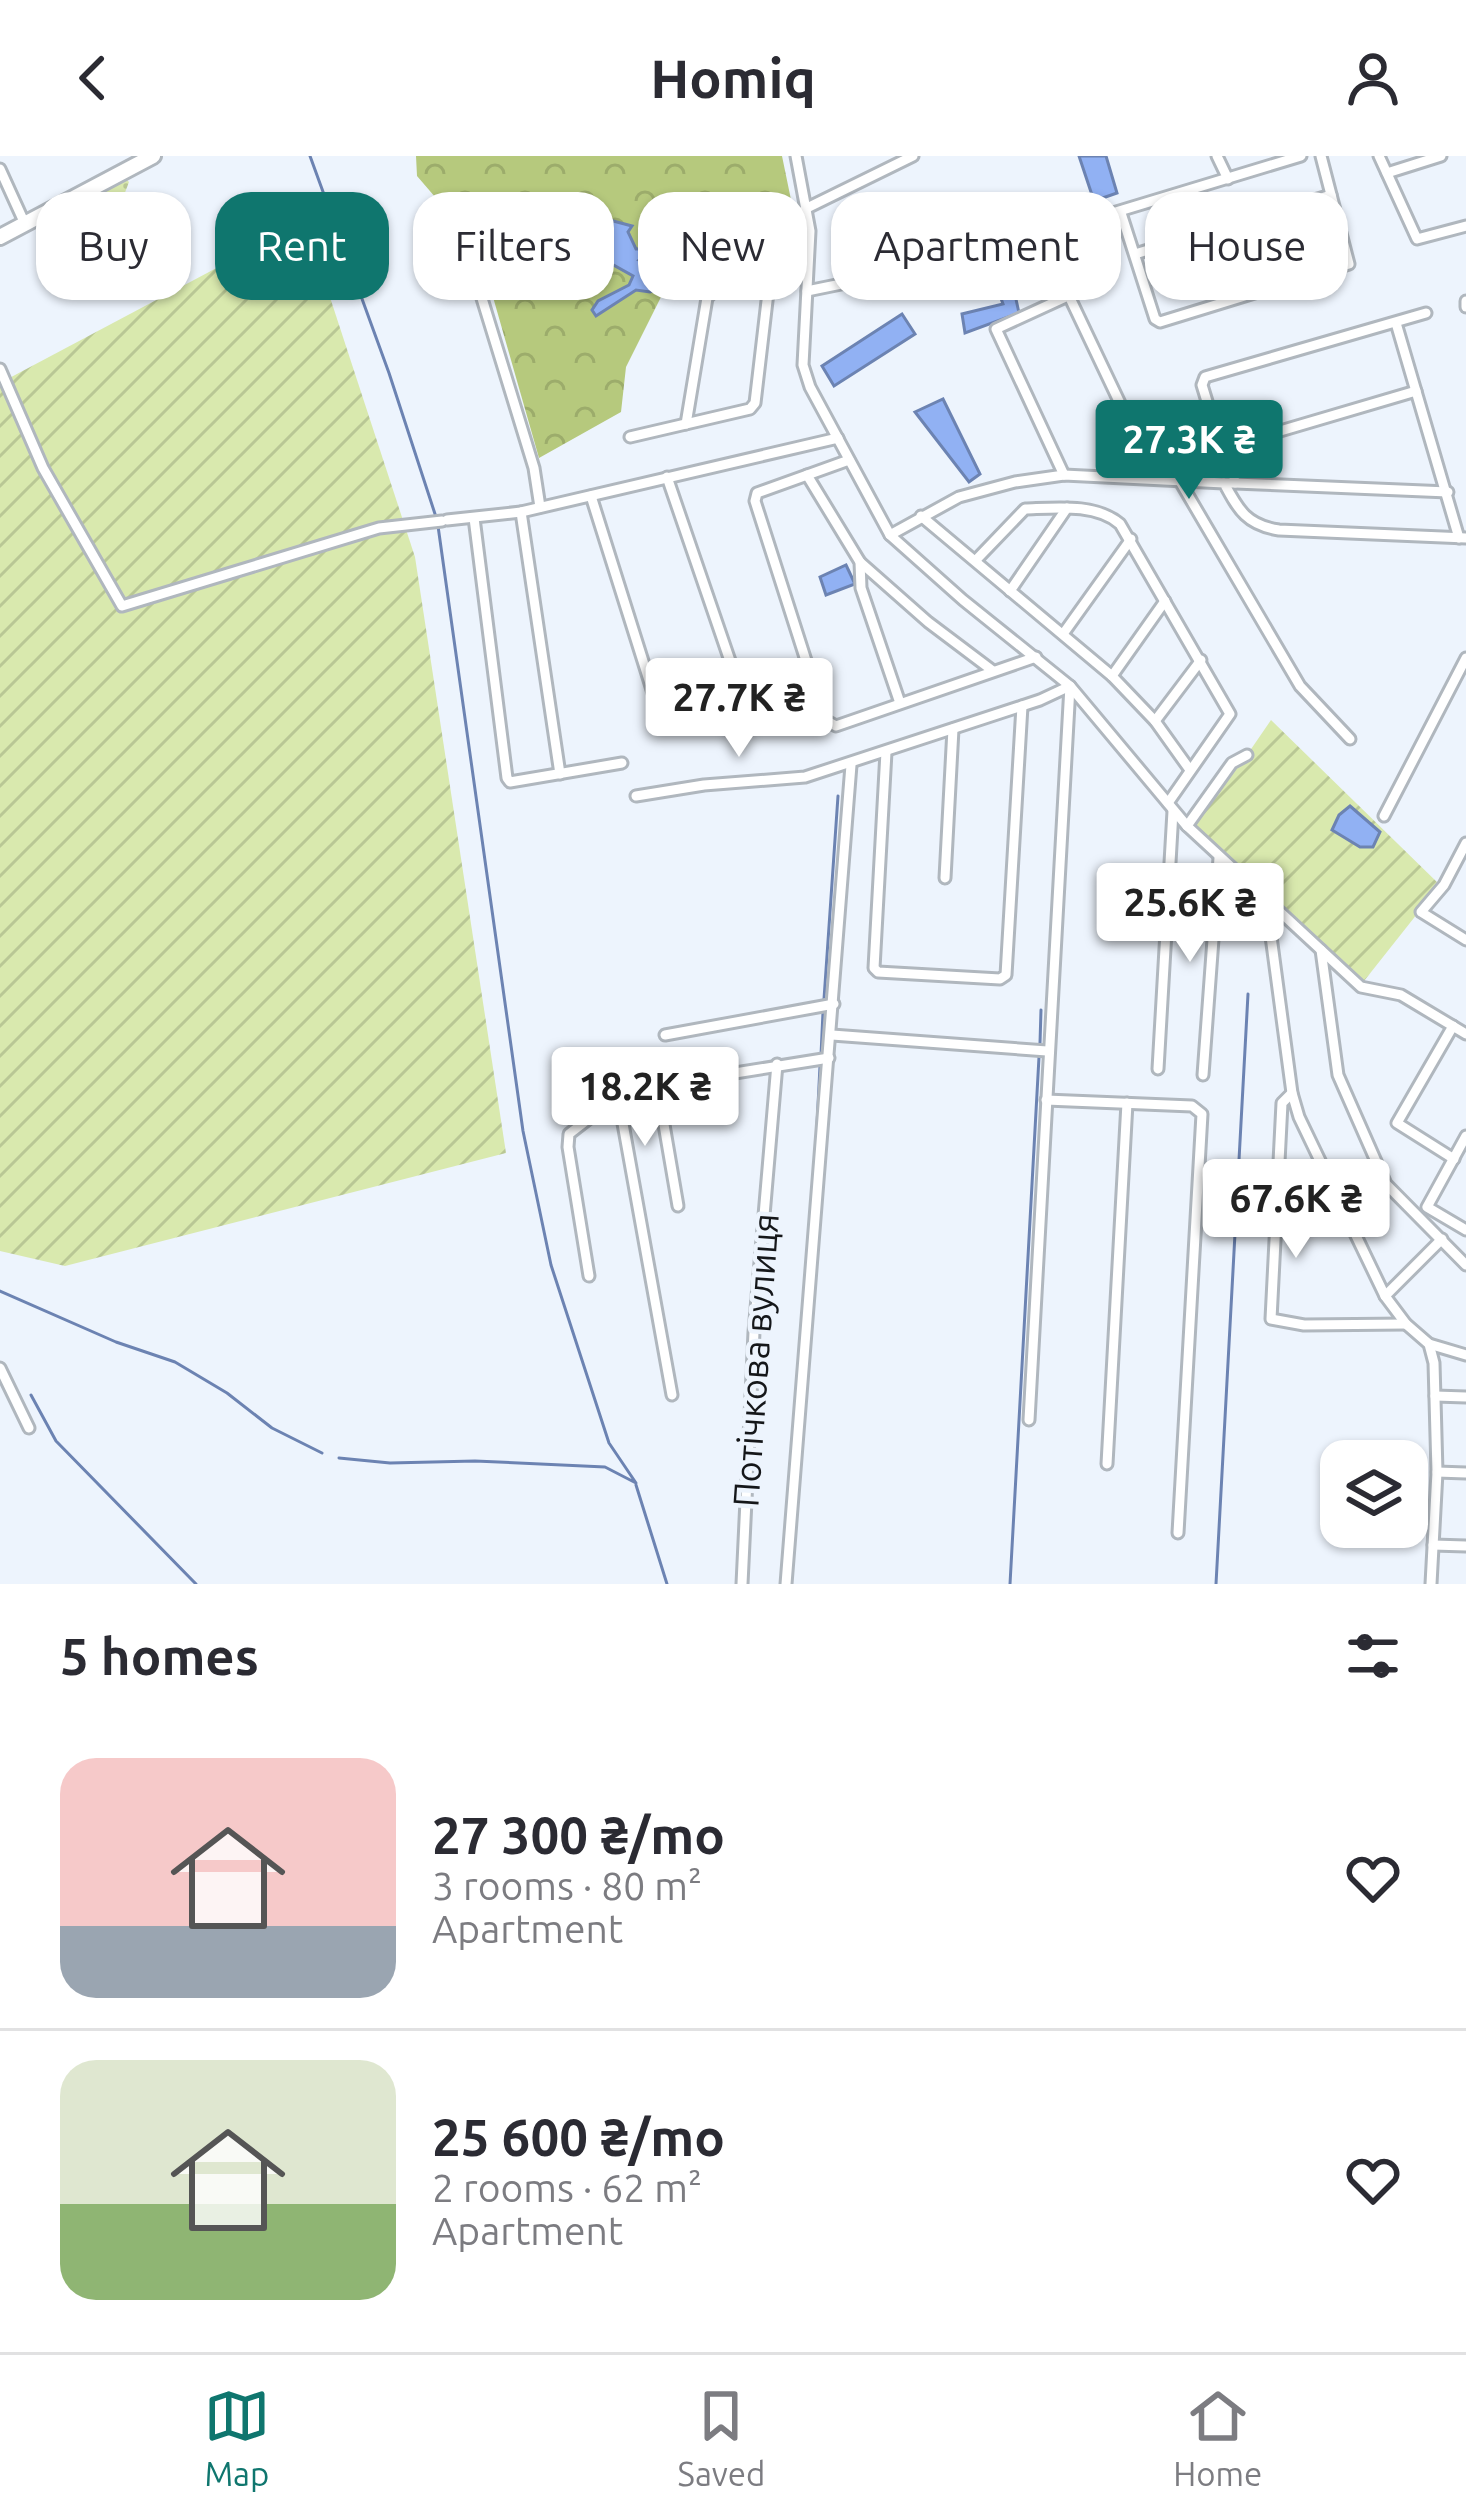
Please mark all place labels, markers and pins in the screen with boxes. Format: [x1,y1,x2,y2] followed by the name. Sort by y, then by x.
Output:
[1078,400,1300,502] pin: 27.3K ₴
[628,658,850,760] pin: 27.7K ₴
[1079,863,1301,965] pin: 25.6K ₴
[534,1047,756,1149] pin: 18.2K ₴
[1185,1159,1407,1261] pin: 67.6K ₴

